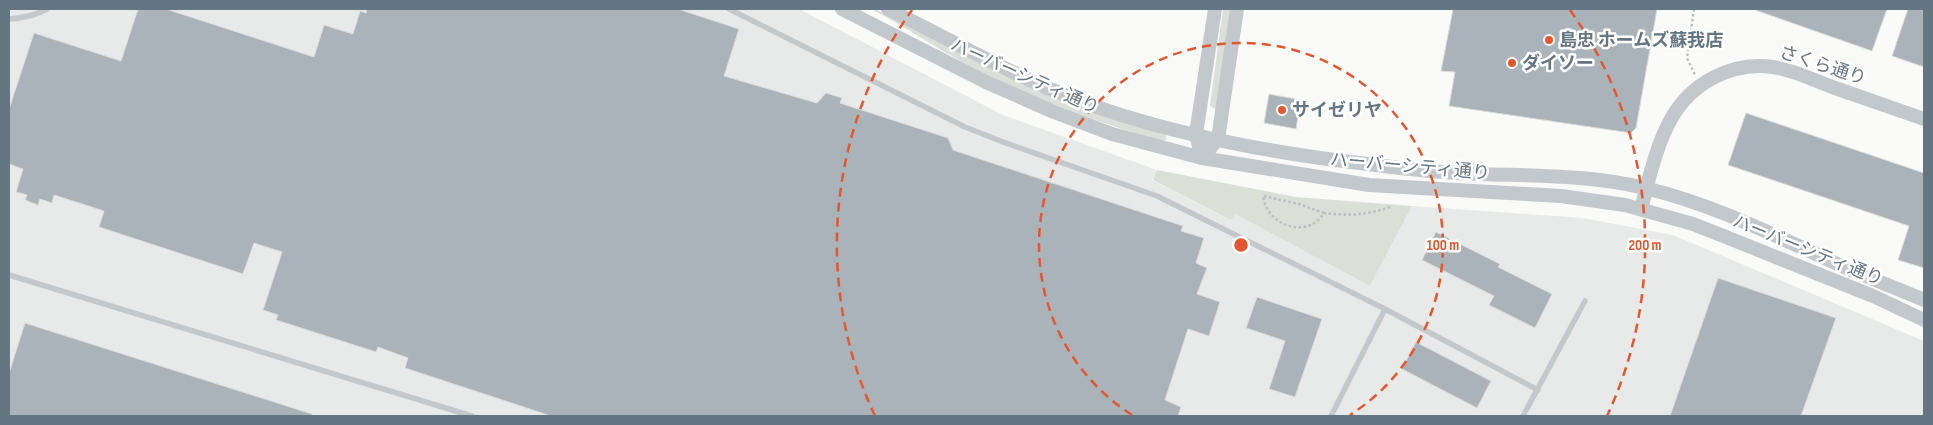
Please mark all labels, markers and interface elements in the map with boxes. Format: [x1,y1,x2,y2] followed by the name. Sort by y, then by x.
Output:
[1559,30,1723,51] place label: 島忠 ホームズ蘇我店
[947,34,1102,119] street label: ハーバーシティ通り
[1543,34,1555,46] marker: 島忠 ホームズ蘇我店
[1777,42,1869,89] street label: さくら通り
[1522,53,1594,74] place label: ダイソー
[1506,57,1518,69] marker: ダイソー
[1292,100,1382,121] place label: サイゼリヤ
[1276,104,1288,116] marker: サイゼリヤ
[1329,149,1491,184] street label: ハーバーシティ通り
[1730,211,1886,290] street label: ハーバーシティ通り
[1232,236,1250,254] centre of rings
[1427,236,1459,255] text: 100 m
[1628,236,1662,255] text: 200 m

